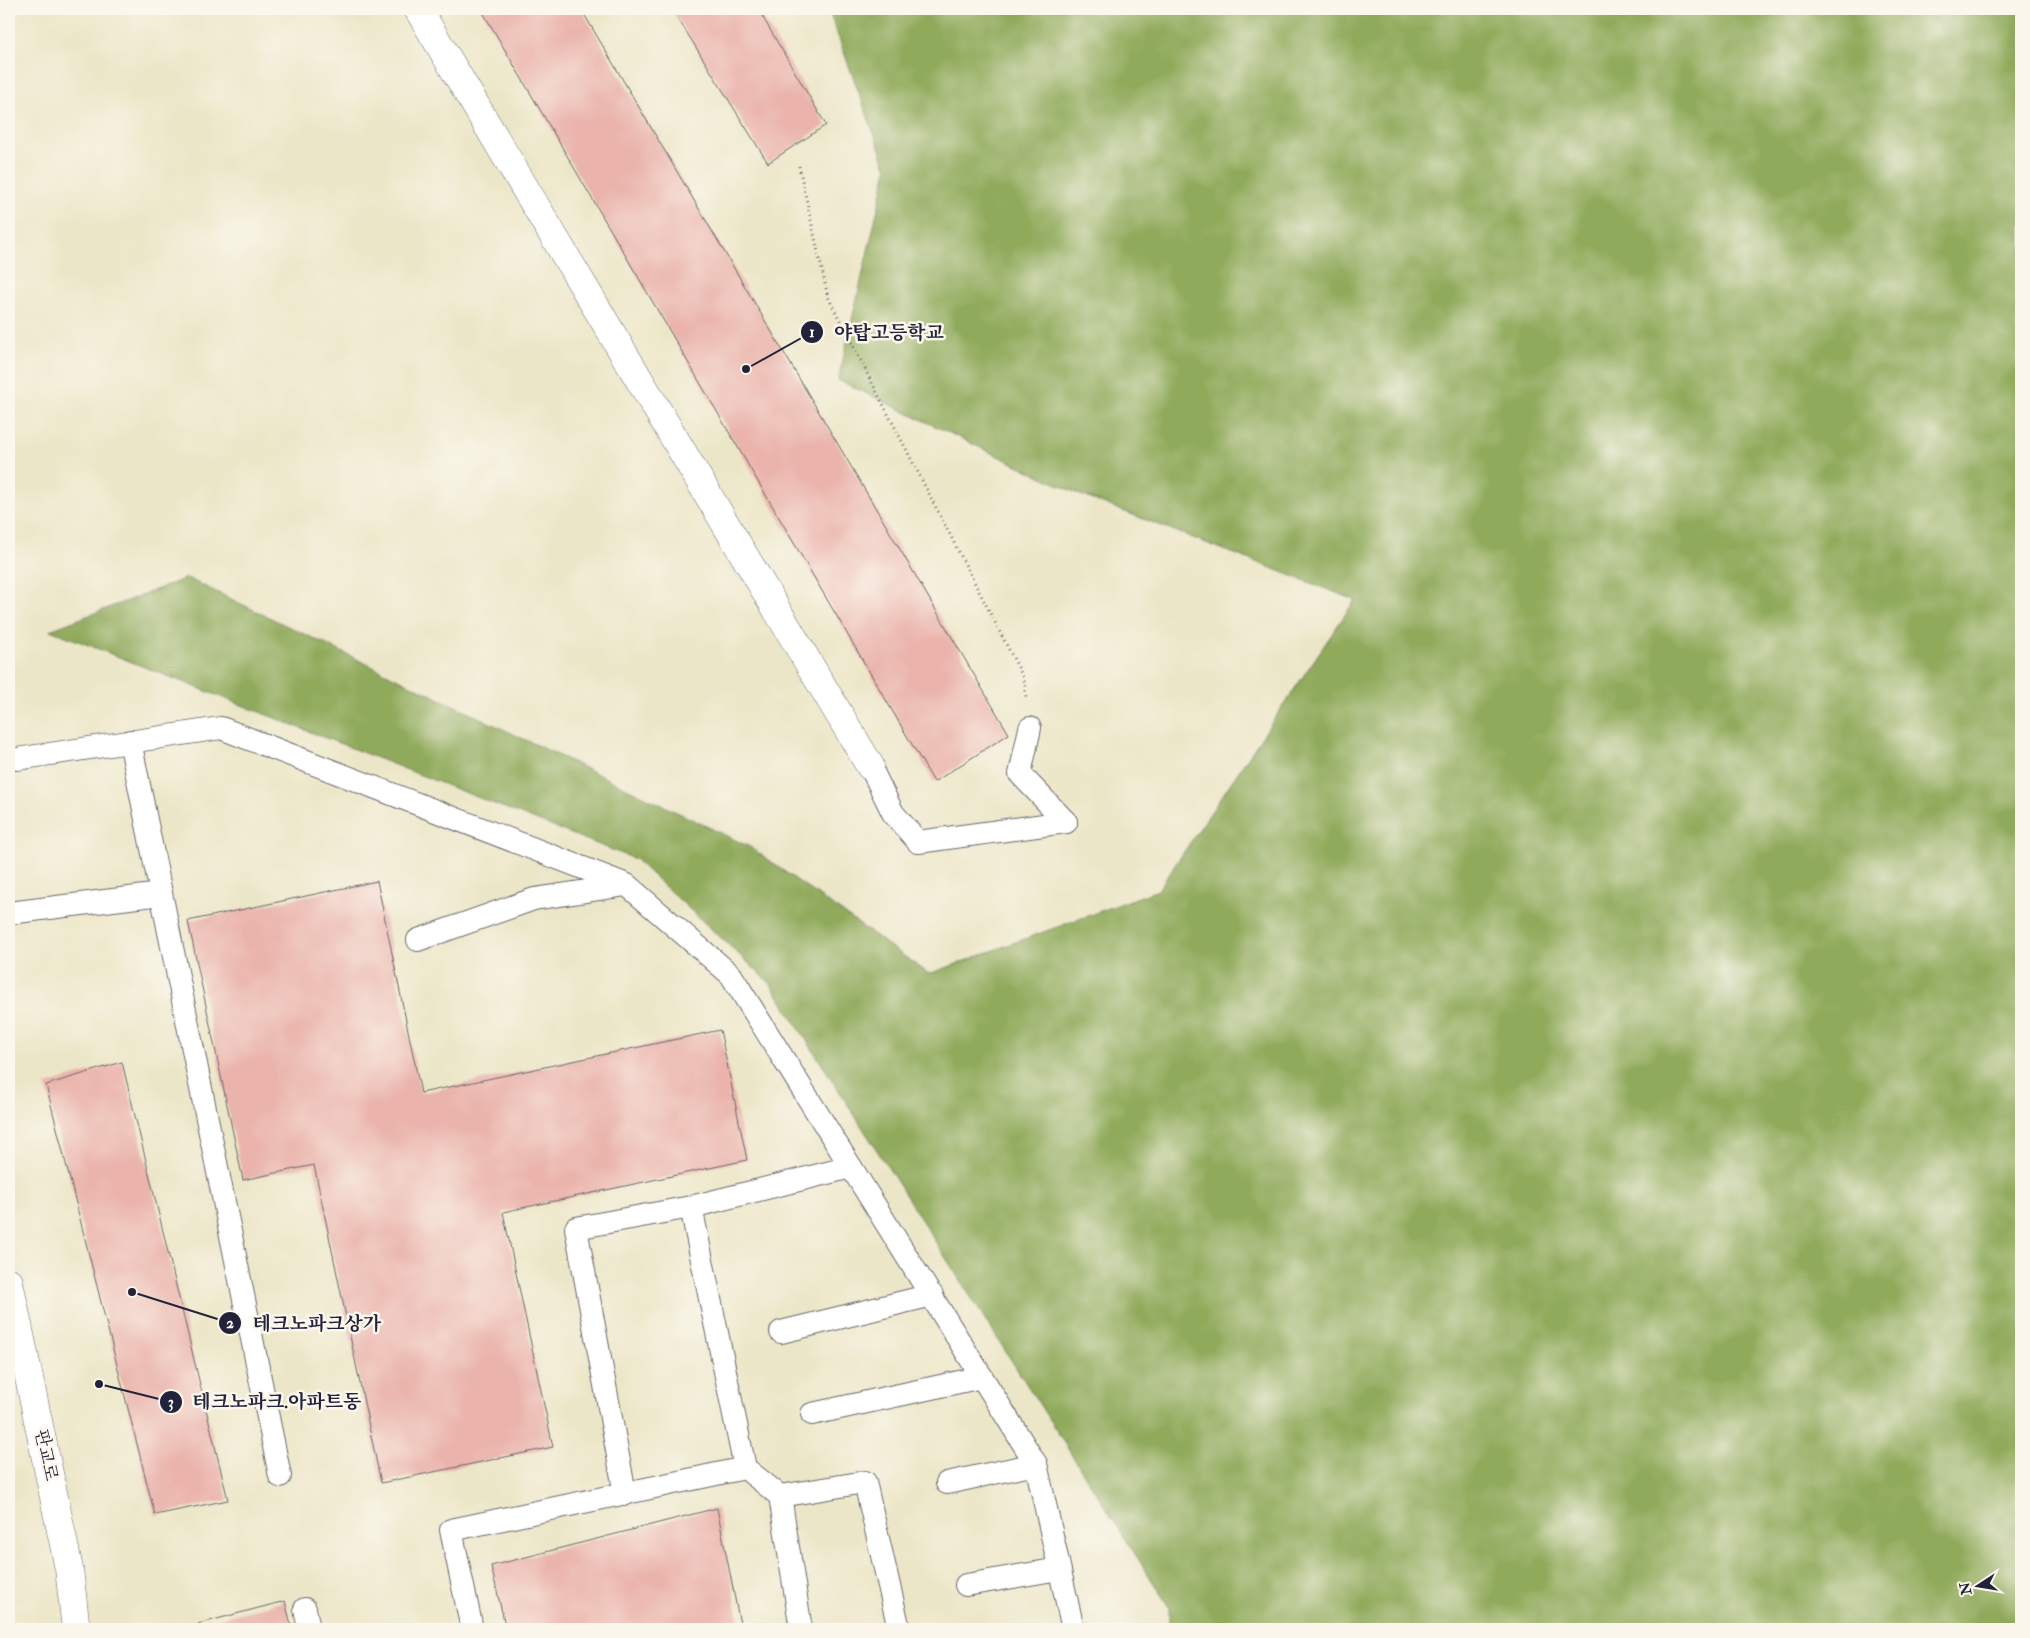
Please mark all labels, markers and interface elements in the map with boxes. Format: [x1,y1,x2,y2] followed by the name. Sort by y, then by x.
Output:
[799,315,954,349] callout: 야탑고등학교
[834,321,944,345] text: 야탑고등학교
[809,323,815,342] text: 1
[218,1306,391,1340] callout: 테크노파크상가
[253,1312,382,1336] text: 테크노파크상가
[226,1314,234,1333] text: 2
[158,1385,372,1419] callout: 테크노파크.아파트동
[193,1390,361,1414] text: 테크노파크.아파트동
[168,1393,174,1412] text: 3
[29,1427,63,1483] street label: 판교로
[1952,1560,2002,1610] north arrow
[1956,1580,1976,1597] text: N

